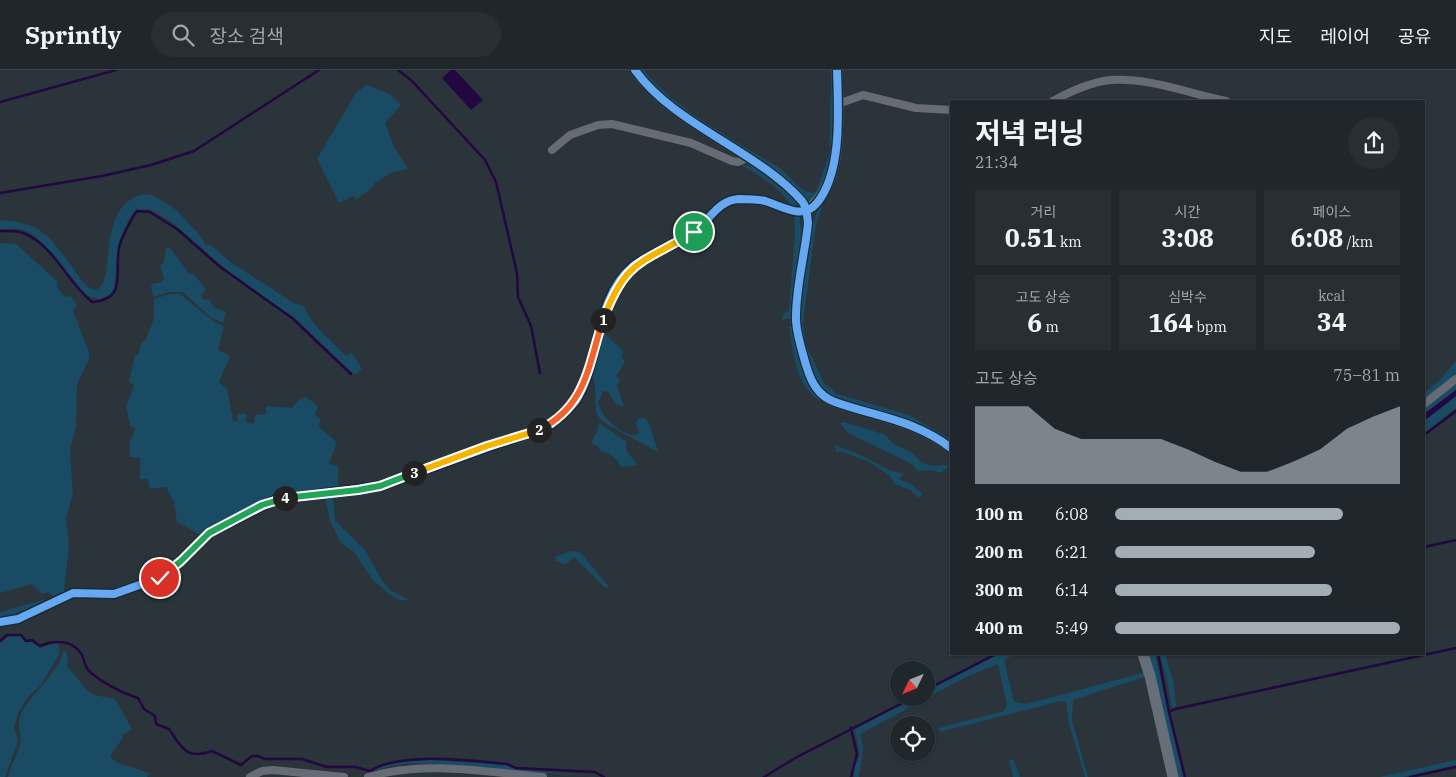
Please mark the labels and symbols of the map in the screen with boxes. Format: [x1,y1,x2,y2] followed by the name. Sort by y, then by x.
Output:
[673,211,715,253] pin
[590,308,616,332] pin: 1
[526,418,552,442] pin: 2
[402,460,426,486] pin: 3
[272,486,298,510] pin: 4
[139,557,181,599] pin
[890,661,935,706] north arrow

